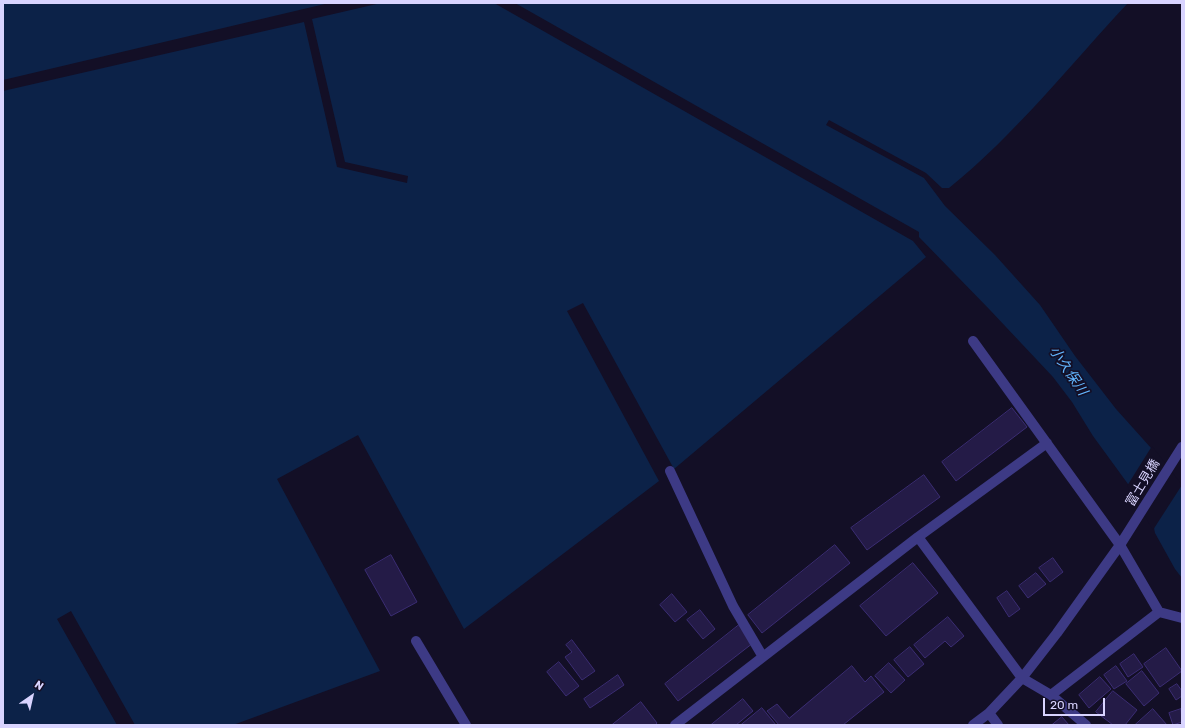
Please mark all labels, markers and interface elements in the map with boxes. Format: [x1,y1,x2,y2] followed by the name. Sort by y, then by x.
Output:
[1045,343,1091,399] water label: 小久保川
[1123,457,1163,509] street label: 富士見橋
[12,676,52,716] north arrow
[32,678,46,693] text: N
[1045,690,1107,716] scale bar
[1050,698,1078,712] text: 20 m

